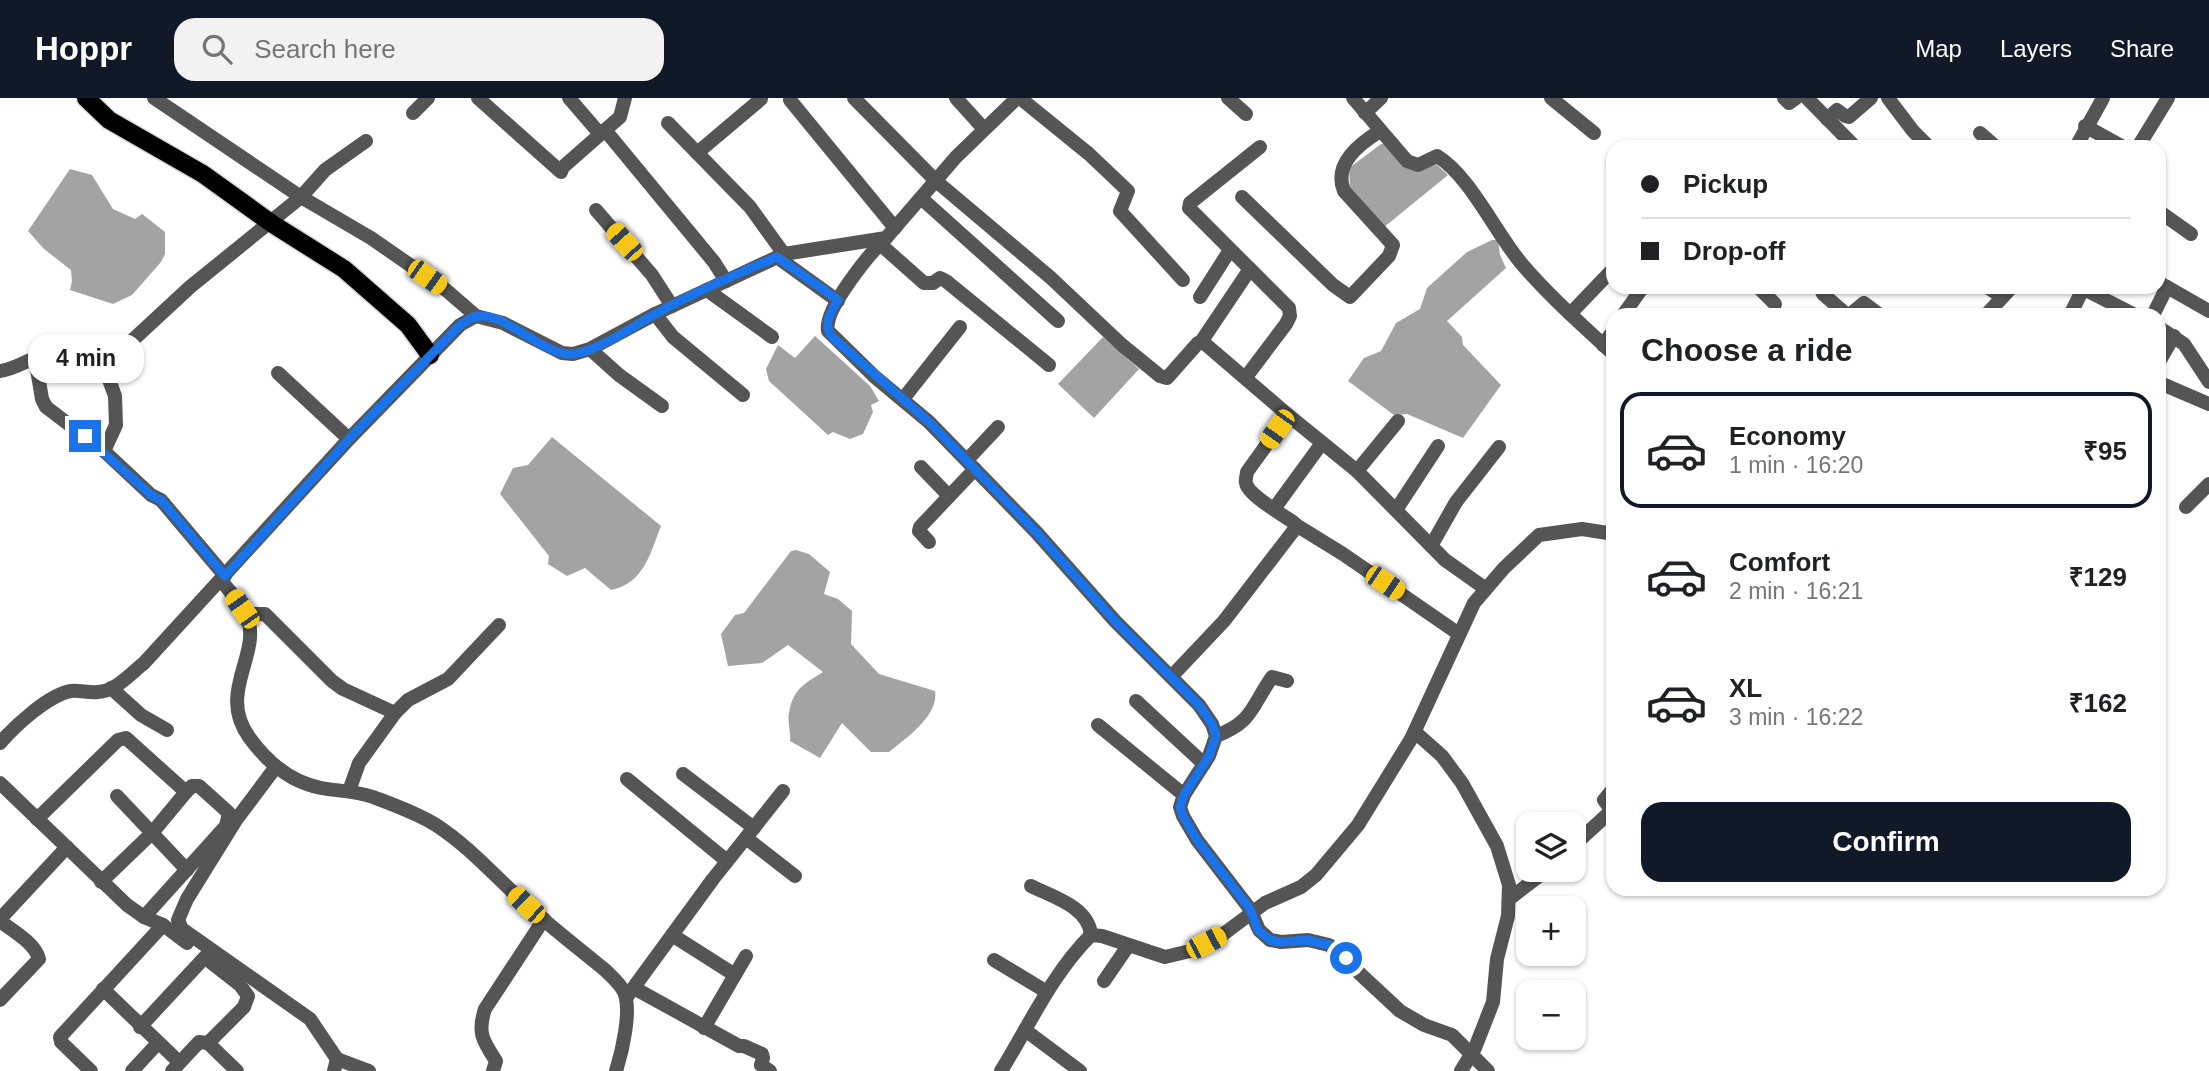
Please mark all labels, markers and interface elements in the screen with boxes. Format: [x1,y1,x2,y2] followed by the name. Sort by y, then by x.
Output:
[174,18,664,81] search box
[35,30,132,67] text: Hoppr
[198,30,236,68] icon: search
[254,34,396,64] text: Search here
[1915,35,1962,62] text: Map
[2000,35,2072,62] text: Layers
[2110,35,2174,62] text: Share
[1683,169,1768,199] text: Pickup
[603,219,646,265] car
[1683,236,1786,266] text: Drop-off
[404,256,451,298] car
[1641,332,1853,368] text: Choose a ride
[27,334,143,384] callout: 4 min
[56,345,116,371] text: 4 min
[1257,406,1298,452] car
[1645,419,1708,482] icon: car
[69,420,101,452] route end
[1729,421,1846,451] text: Economy
[2083,436,2127,466] text: ₹95
[1729,452,1863,478] text: 1 min · 16:20
[1645,545,1708,608] icon: car
[1729,547,1830,577] text: Comfort
[2069,562,2127,592] text: ₹129
[1362,563,1409,603] car
[1729,578,1863,604] text: 2 min · 16:21
[222,586,263,632] car
[1645,671,1708,734] icon: car
[1729,673,1762,703] text: XL
[2069,688,2127,718] text: ₹162
[1729,704,1863,730] text: 3 min · 16:22
[1641,802,2131,882] button: Confirm
[1516,812,1586,1050] map controls
[1516,812,1586,882] button: layers
[504,883,549,927] car
[1516,896,1586,966] button: +
[1183,924,1230,962] car
[1330,942,1362,974] route start
[1516,980,1586,1050] button: −

